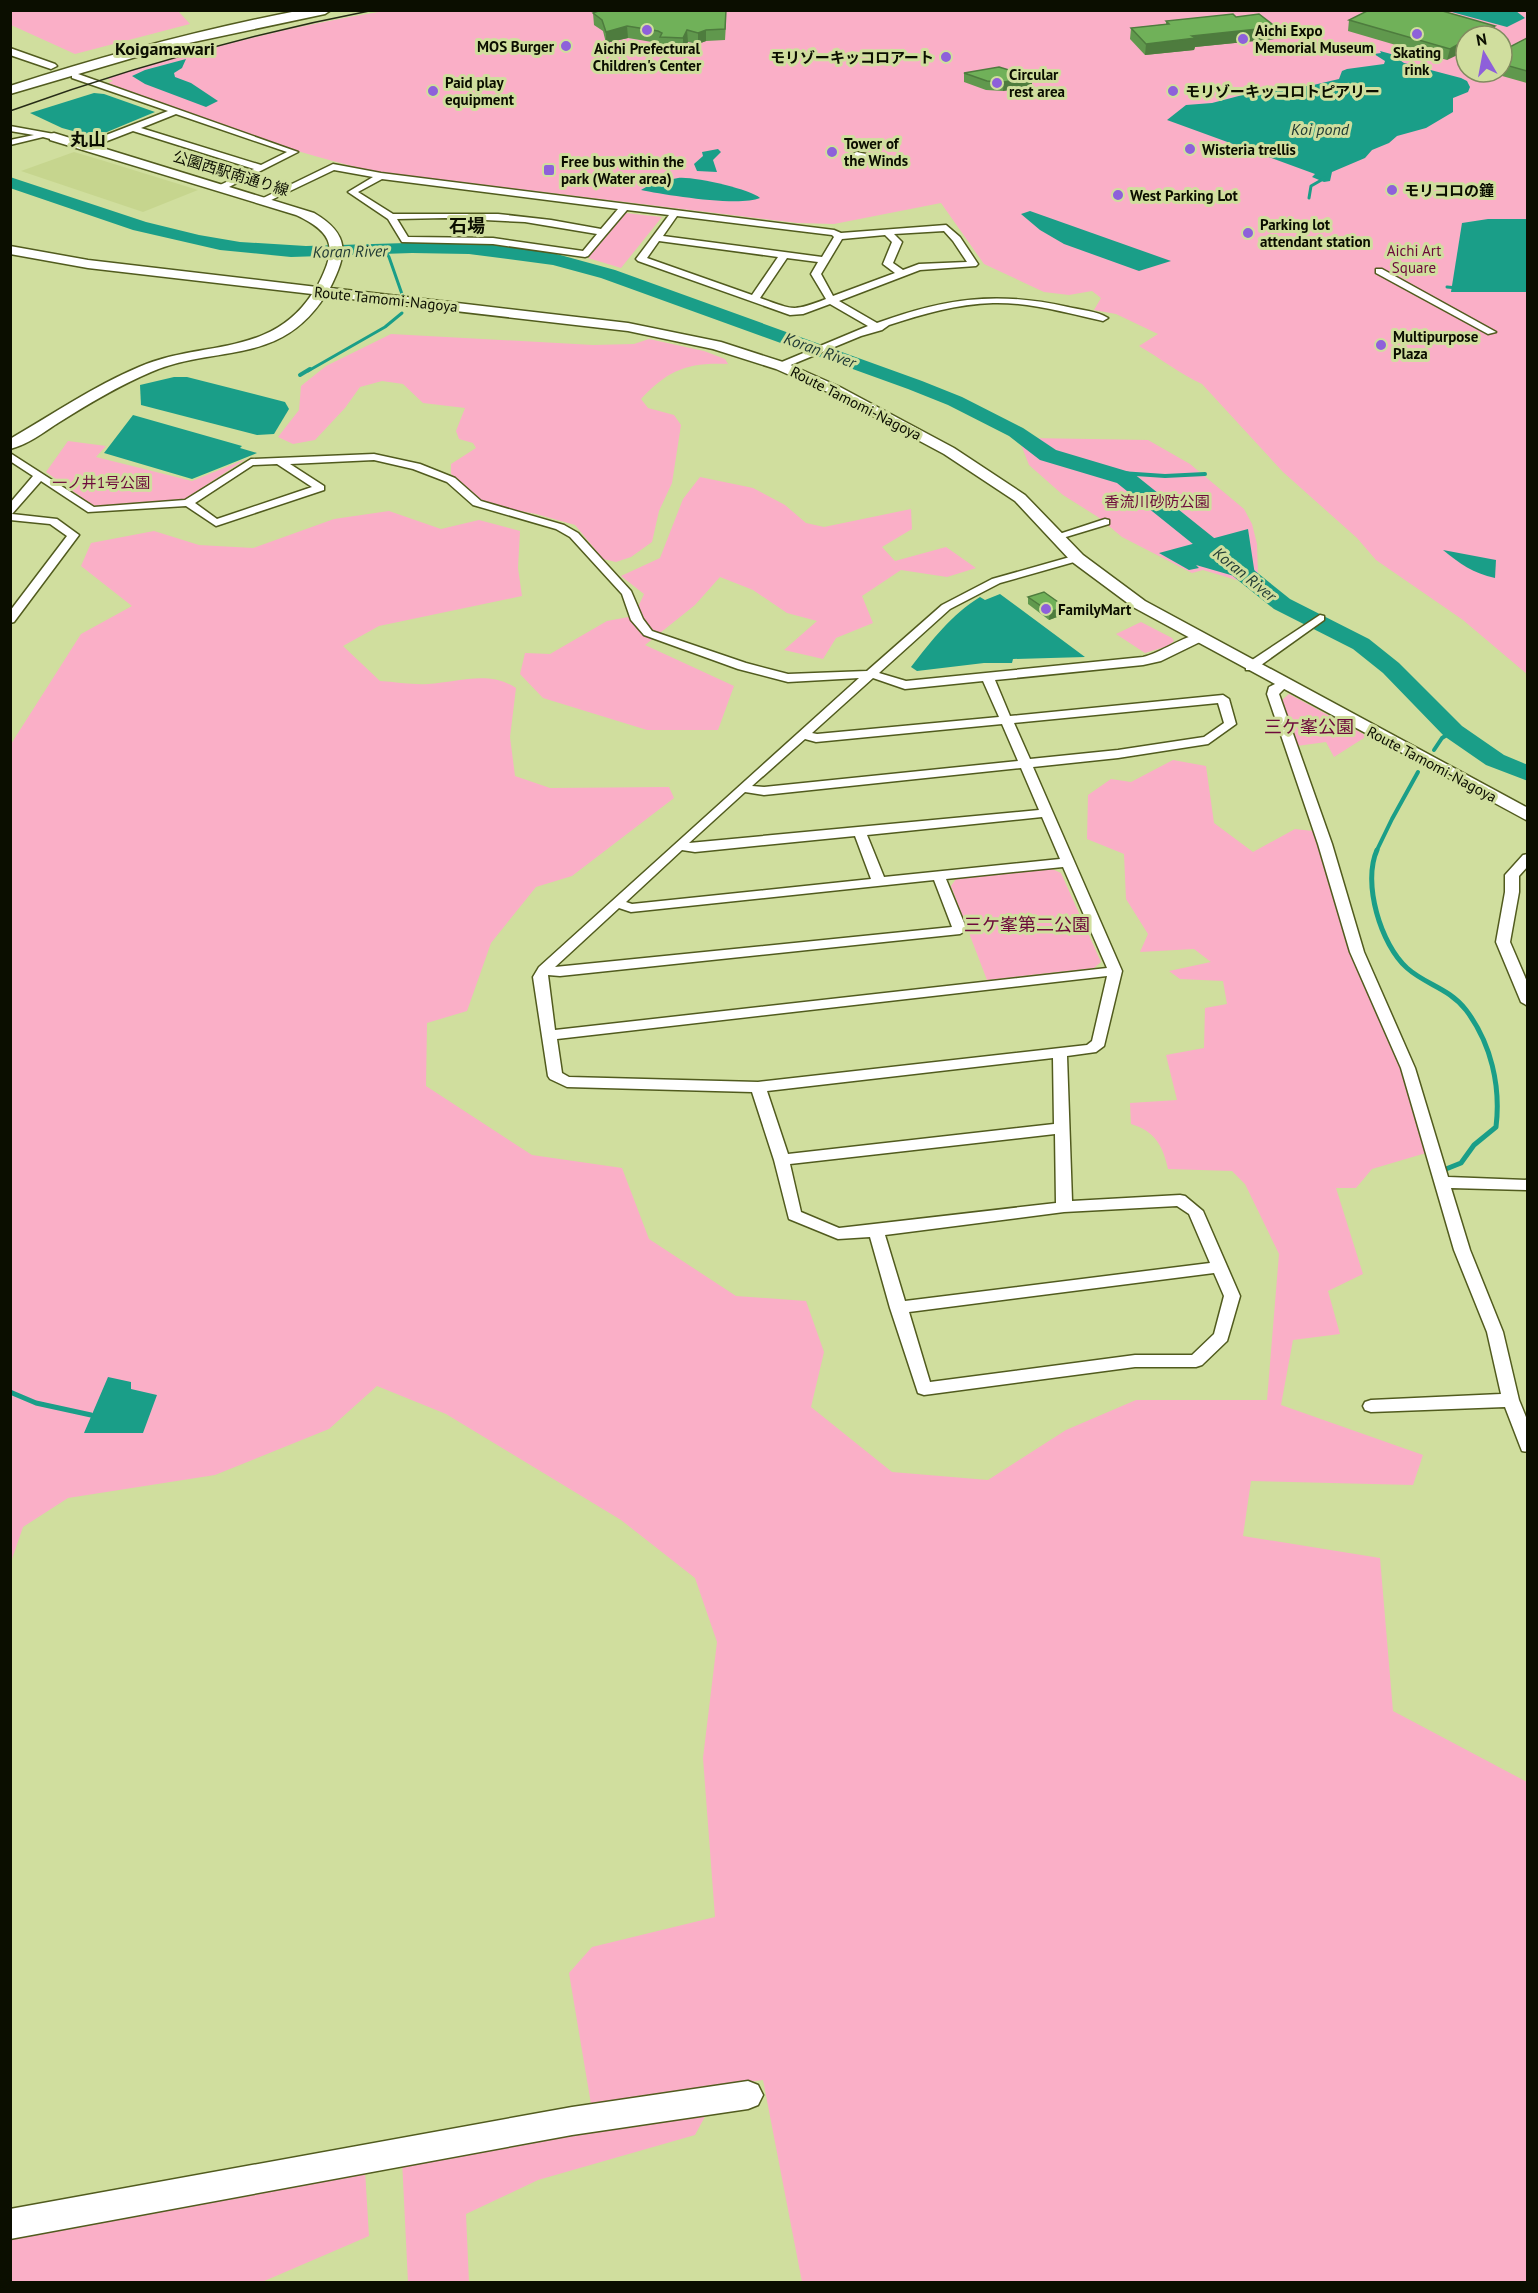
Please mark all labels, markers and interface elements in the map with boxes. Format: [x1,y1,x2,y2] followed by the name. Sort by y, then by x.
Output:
[1255,21,1374,57] place label: Aichi Expo Memorial Museum
[640,23,654,37] marker: Aichi Prefectural Children's Center
[1454,24,1514,84] north arrow
[1410,27,1424,41] marker: Skating rink
[1474,28,1488,50] text: N
[1236,32,1250,46] marker: Aichi Expo Memorial Museum
[115,37,215,60] district label: Koigamawari
[477,37,555,56] place label: MOS Burger
[559,39,573,53] marker: MOS Burger
[593,39,702,75] place label: Aichi Prefectural Children's Center
[1393,43,1441,79] place label: Skating rink
[770,48,934,67] place label: モリゾーキッコロアート
[939,50,953,64] marker: モリゾーキッコロアート
[1009,65,1065,101] place label: Circular rest area
[445,73,515,109] place label: Paid play equipment
[990,76,1004,90] marker: Circular rest area
[1185,82,1380,101] place label: モリゾーキッコロトピアリー
[426,84,440,98] marker: Paid play equipment
[1166,84,1180,98] marker: モリゾーキッコロトピアリー
[1291,119,1350,139] water label: Koi pond
[70,128,106,151] district label: 丸山
[844,134,908,170] place label: Tower of the Winds
[1202,140,1296,159] place label: Wisteria trellis
[1183,142,1197,156] marker: Wisteria trellis
[825,145,839,159] marker: Tower of the Winds
[171,146,291,200] street label: 公園西駅南通り線
[561,152,685,188] place label: Free bus within the park (Water area)
[542,163,556,177] marker: Free bus within the park (Water area)
[1404,181,1494,200] place label: モリコロの鐘
[1385,183,1399,197] marker: モリコロの鐘
[1130,186,1239,205] place label: West Parking Lot
[1111,188,1125,202] marker: West Parking Lot
[449,214,485,237] district label: 石場
[1260,215,1371,251] place label: Parking lot attendant station
[1241,226,1255,240] marker: Parking lot attendant station
[312,240,389,262] water label: Koran River
[1387,241,1441,277] park label: Aichi Art Square
[313,282,459,316] street label: Route Tamomi-Nagoya
[1393,327,1479,363] place label: Multipurpose Plaza
[781,328,860,373] water label: Koran River
[1374,338,1388,352] marker: Multipurpose Plaza
[787,362,925,444] street label: Route Tamomi-Nagoya
[52,473,150,492] park label: 一ノ井1号公園
[1104,492,1210,511] park label: 香流川砂防公園
[1210,543,1282,606] water label: Koran River
[1058,600,1132,619] place label: FamilyMart
[1039,602,1053,616] marker: FamilyMart
[1264,715,1354,738] park label: 三ケ峯公園
[1364,722,1500,806] street label: Route Tamomi-Nagoya
[964,913,1090,936] park label: 三ケ峯第二公園

